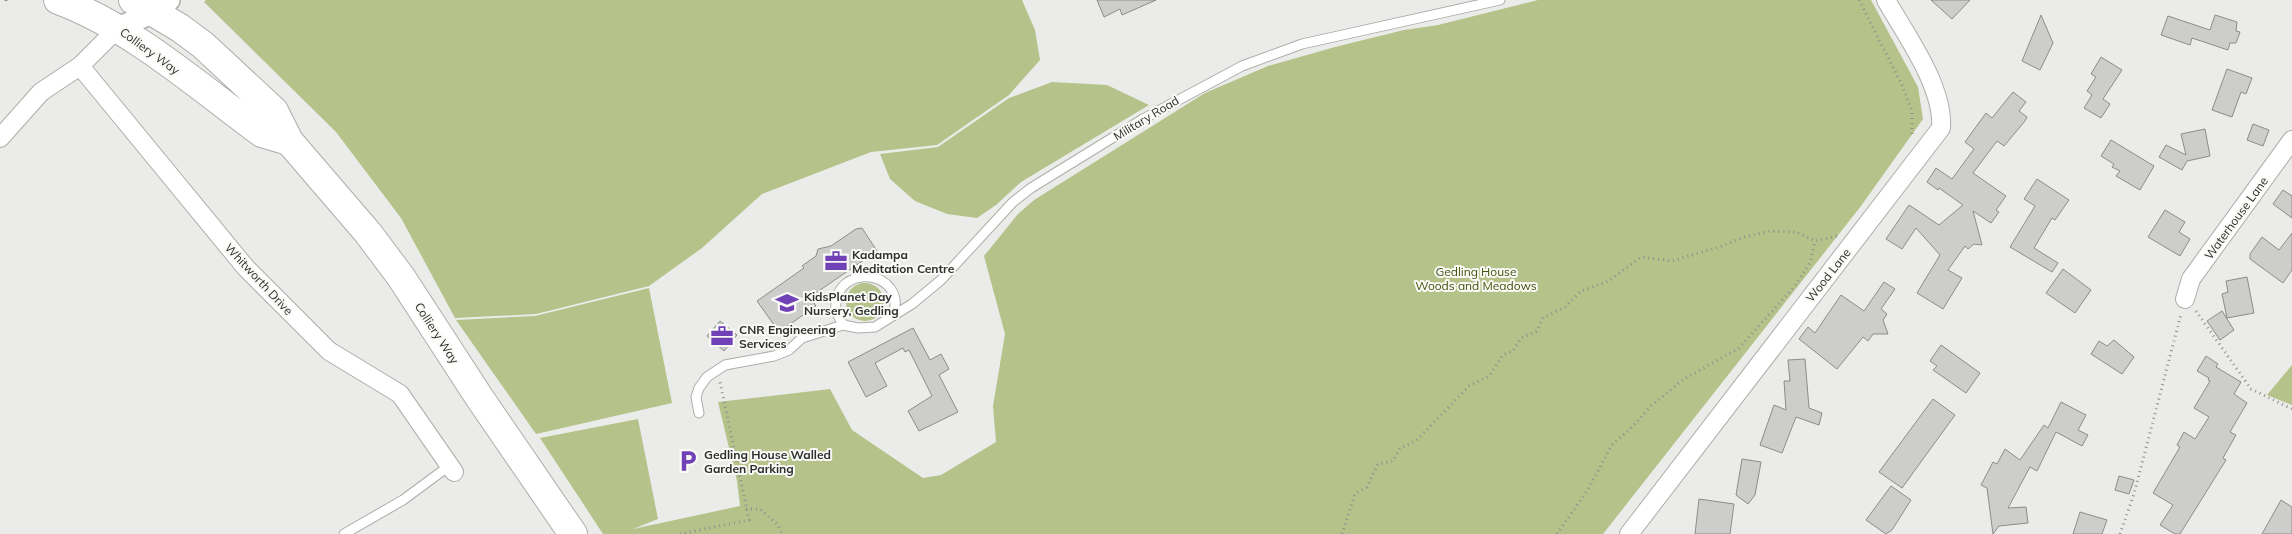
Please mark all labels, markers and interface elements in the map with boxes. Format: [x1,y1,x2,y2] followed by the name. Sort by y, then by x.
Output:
[117,24,183,78] street label: Colliery Way
[1110,93,1182,143] street label: Military Road
[2201,174,2271,262] street label: Waterhouse Lane
[222,240,296,318] street label: Whitworth Drive
[1802,245,1854,305] street label: Wood Lane
[852,247,955,276] place label: Kadampa Meditation Centre
[823,248,849,274] office icon: Kadampa Meditation Centre
[1415,264,1537,293] park label: Gedling House Woods and Meadows
[804,289,899,318] place label: KidsPlanet Day Nursery, Gedling
[774,290,800,316] school or university icon: KidsPlanet Day Nursery, Gedling
[412,300,463,367] street label: Colliery Way
[739,322,836,351] place label: CNR Engineering Services
[709,323,735,349] office icon: CNR Engineering Services
[704,447,831,476] place label: Gedling House Walled Garden Parking
[675,448,701,474] parking icon: Gedling House Walled Garden Parking

